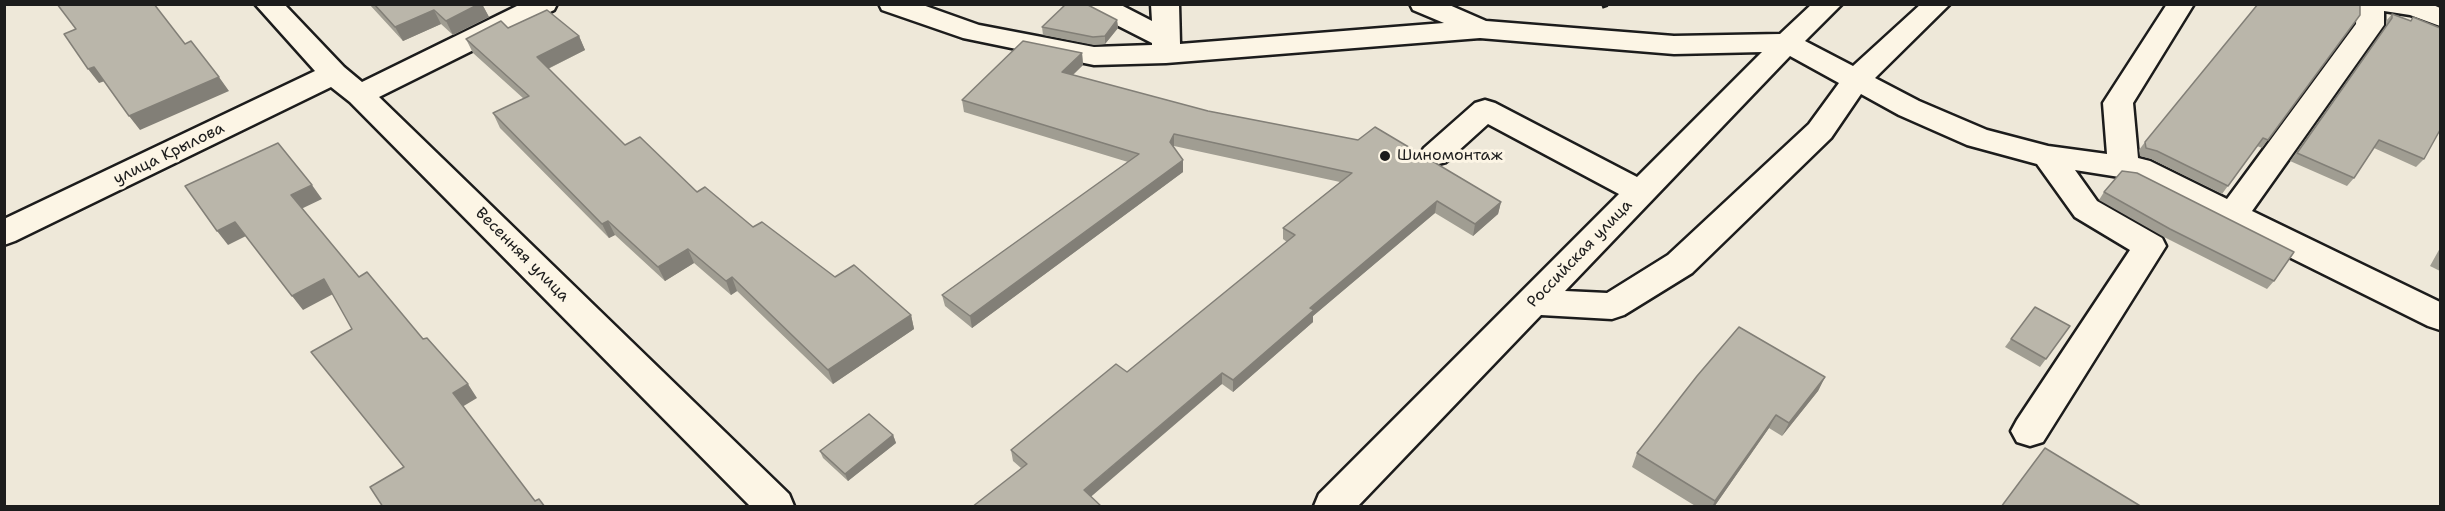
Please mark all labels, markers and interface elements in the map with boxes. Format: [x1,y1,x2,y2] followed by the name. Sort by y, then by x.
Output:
[110,119,228,189] street label: улица Крылова
[1397,146,1503,166] place label: Шиномонтаж
[1378,149,1392,163] marker: Шиномонтаж
[1523,196,1637,312] street label: Российская улица
[471,204,573,306] street label: Весенняя улица

